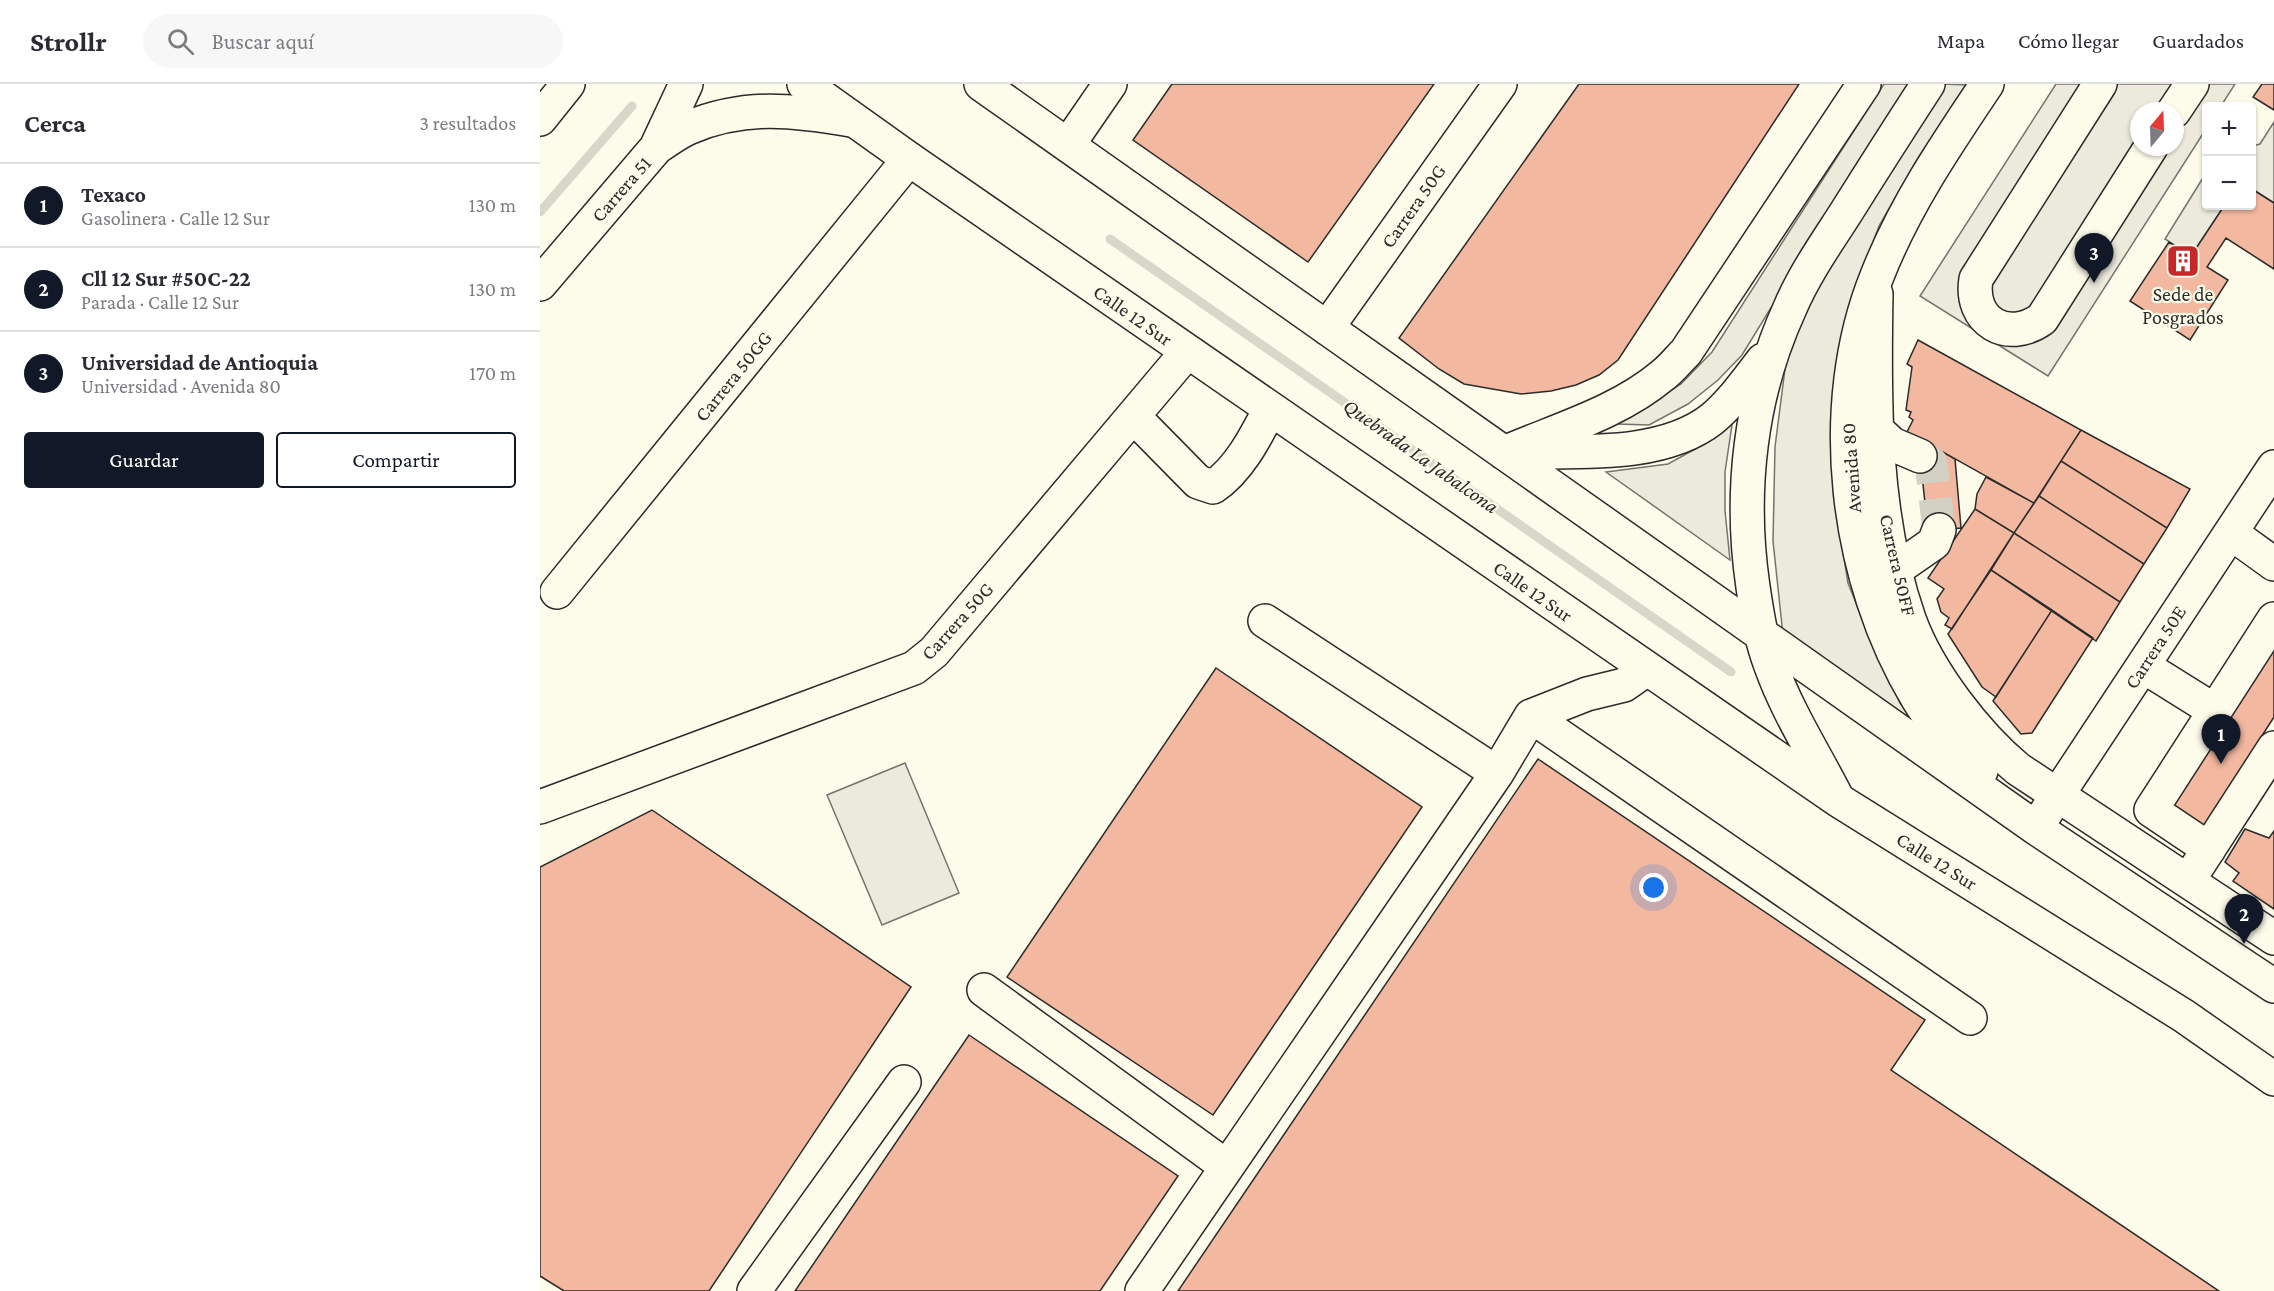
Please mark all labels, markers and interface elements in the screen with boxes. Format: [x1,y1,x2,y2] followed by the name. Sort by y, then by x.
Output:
[143,14,563,68] search box
[164,25,197,58] icon: search
[30,26,107,57] text: Strollr
[212,29,314,54] text: Buscar aquí
[1937,29,1985,53] text: Mapa
[2018,29,2119,53] text: Cómo llegar
[2152,29,2244,53] text: Guardados
[2130,102,2184,156] north arrow
[2202,102,2256,210] map controls
[2202,102,2256,156] button: +
[24,109,86,138] text: Cerca
[419,112,516,134] text: 3 resultados
[587,152,655,226] street label: Carrera 51
[2202,156,2256,210] button: −
[1376,160,1450,252] street label: Carrera 50G
[81,182,146,207] text: Texaco
[40,194,47,216] text: 1
[469,194,516,216] text: 130 m
[81,207,270,229] text: Gasolinera · Calle 12 Sur
[2074,234,2114,283] pin: 3
[2165,243,2201,279] building icon: Sede de Posgrados
[81,266,251,291] text: Cll 12 Sur #50C-22
[38,278,49,300] text: 2
[469,278,516,300] text: 130 m
[1089,280,1177,350] street label: Calle 12 Sur
[2142,283,2224,329] place label: Sede de Posgrados
[81,291,239,313] text: Parada · Calle 12 Sur
[690,327,776,425] street label: Carrera 50GG
[81,350,318,375] text: Universidad de Antioquia
[39,362,48,384] text: 3
[469,362,516,384] text: 170 m
[81,375,281,397] text: Universidad · Avenida 80
[1339,393,1503,519] water label: Quebrada La Jabalcona
[1837,422,1865,514] street label: Avenida 80
[24,432,264,488] button: Guardar
[276,432,516,488] button: Compartir
[1876,512,1920,618] street label: Carrera 50FF
[1489,556,1577,626] street label: Calle 12 Sur
[916,578,998,664] street label: Carrera 50G
[2120,601,2190,693] street label: Carrera 50E
[2202,714,2240,764] pin: 1
[1893,828,1981,894] street label: Calle 12 Sur
[1639,873,1668,902] your location
[2224,894,2264,944] pin: 2

